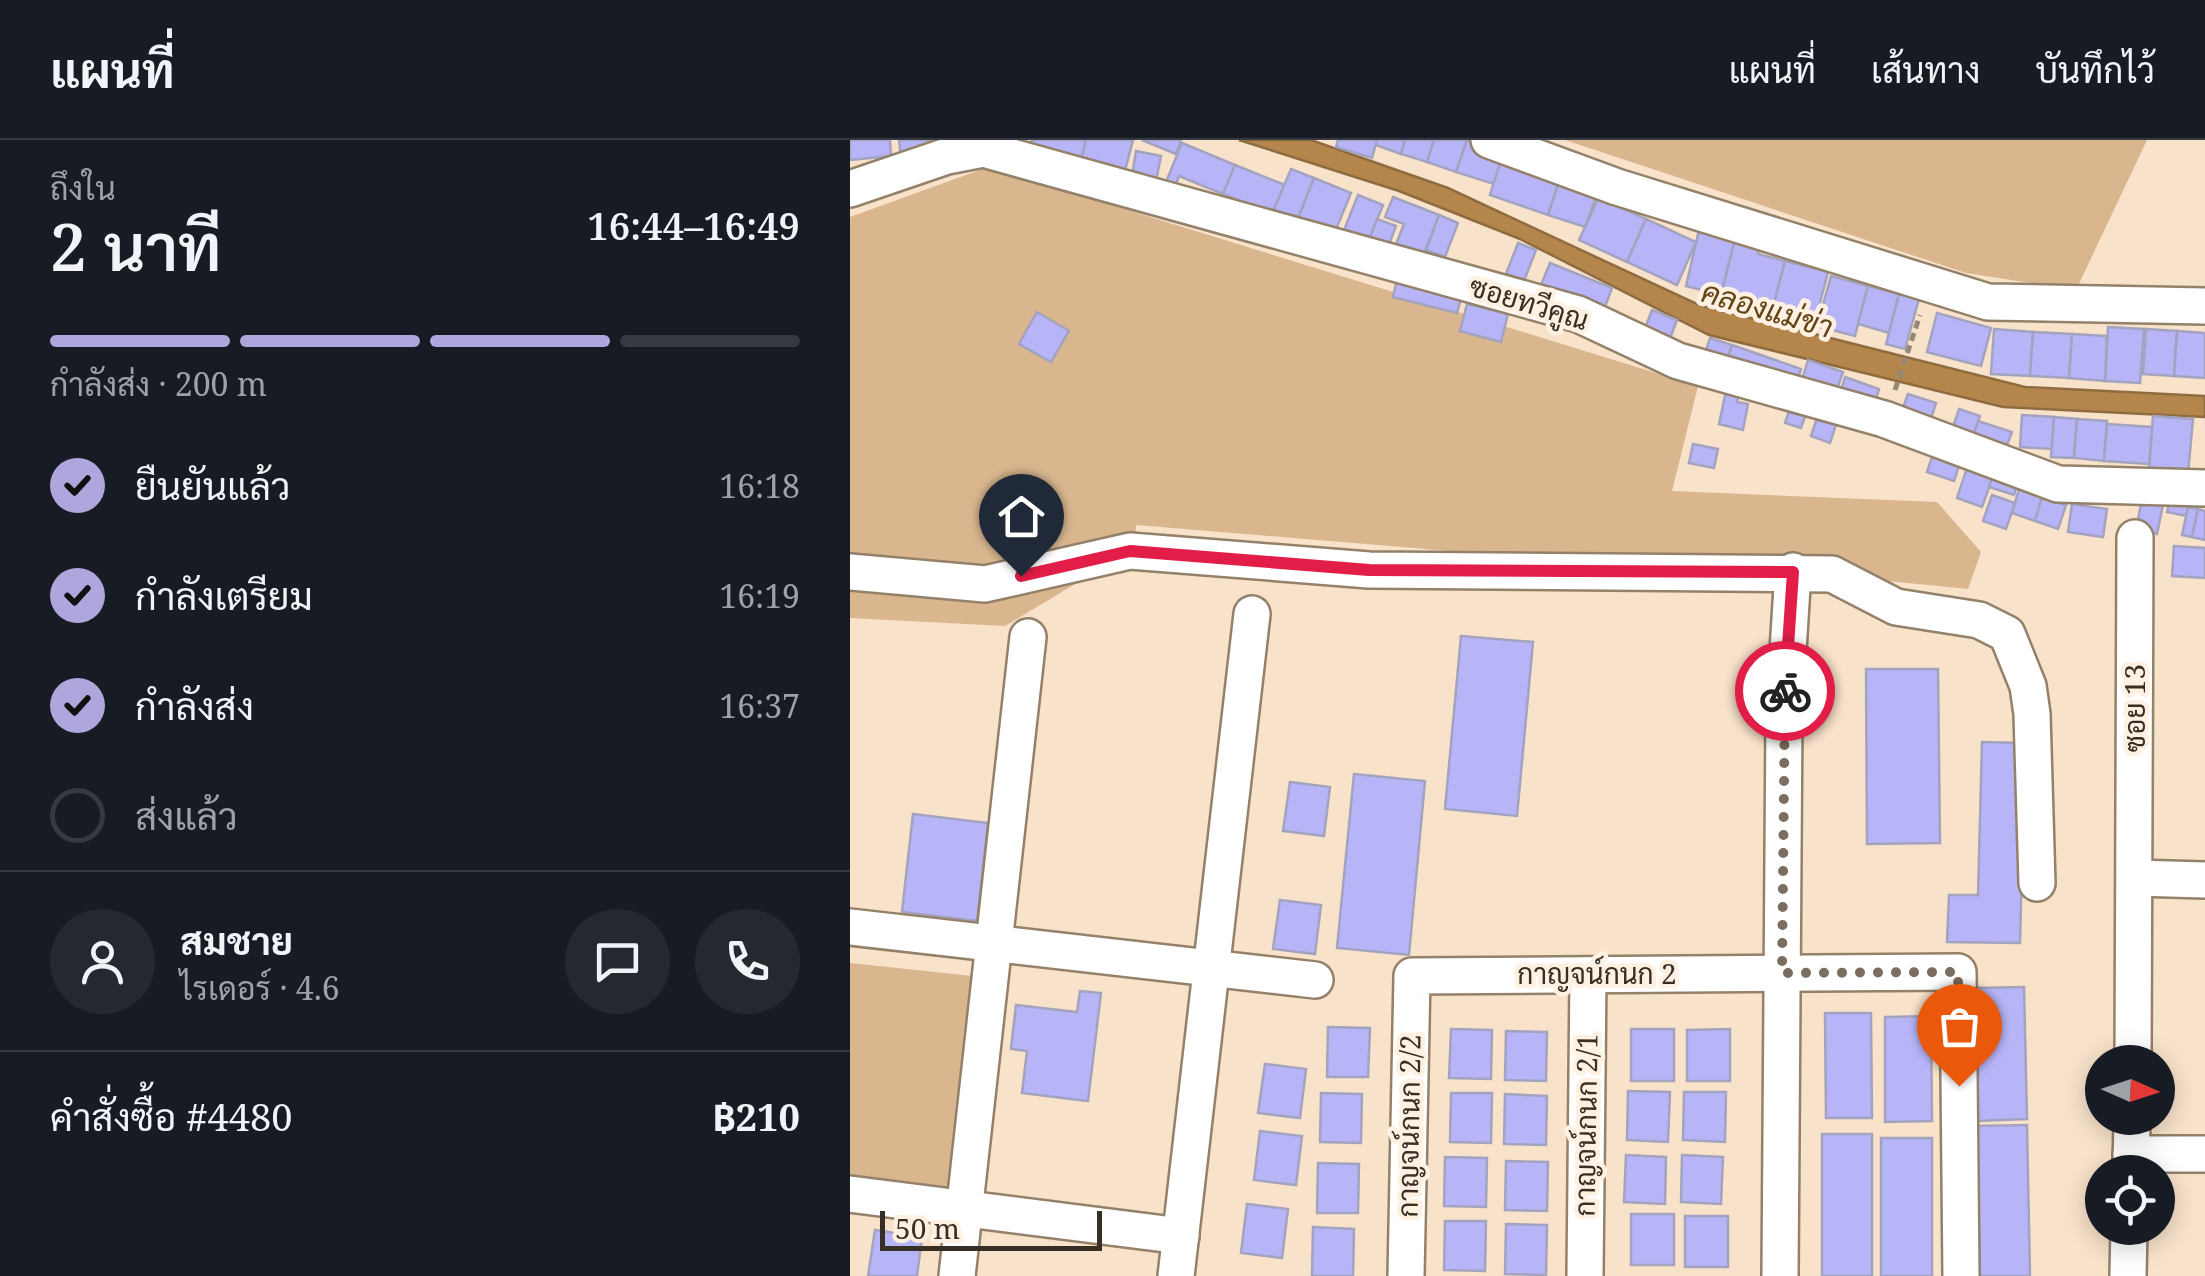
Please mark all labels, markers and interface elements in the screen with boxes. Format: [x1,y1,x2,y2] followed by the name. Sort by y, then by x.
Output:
[50,37,174,102] text: แผนที่
[1729,46,1816,93] text: แผนที่
[1871,46,1980,93] text: เส้นทาง
[2035,46,2155,93] text: บันทึกไว้
[50,166,116,209] text: ถึงใน
[587,199,800,251] text: 16:44–16:49
[50,202,222,290] text: 2 นาที
[1465,266,1593,340] street label: ซอยทวีคูณ
[1697,270,1838,347] water label: คลองแม่ข่า
[50,362,267,405] text: กำลังส่ง · 200 m
[50,458,105,513] icon: check
[135,459,290,511] text: ยืนยันแล้ว
[719,464,800,507] text: 16:18
[979,474,1064,577] pin
[994,489,1049,544] icon: home
[50,568,105,623] icon: check
[135,569,313,621] text: กำลังเตรียม
[719,574,800,617] text: 16:19
[1735,641,1835,741] courier
[1758,664,1813,719] icon: bike
[2115,664,2153,752] street label: ซอย 13
[50,678,105,733] icon: check
[135,679,254,731] text: กำลังส่ง
[719,684,800,727] text: 16:37
[135,789,238,841] text: ส่งแล้ว
[50,909,155,1014] button: person
[565,909,670,1014] button: chat
[695,909,800,1014] button: phone
[180,914,293,966] text: สมชาย
[1517,954,1677,992] street label: กาญจน์กนก 2
[180,966,340,1009] text: ไรเดอร์ · 4.6
[1917,984,2002,1087] pin
[1932,999,1987,1054] icon: bag
[1564,1033,1606,1217] street label: กาญจน์กนก 2/1
[1387,1034,1429,1218] street label: กาญจน์กนก 2/2
[2085,1045,2175,1135] north arrow
[2085,1045,2175,1245] map controls
[50,1090,292,1142] text: คำสั่งซื้อ #4480
[713,1090,800,1142] text: ฿210
[2085,1155,2175,1245] button: locate
[880,1206,1102,1250] scale bar
[895,1209,960,1247] text: 50 m

